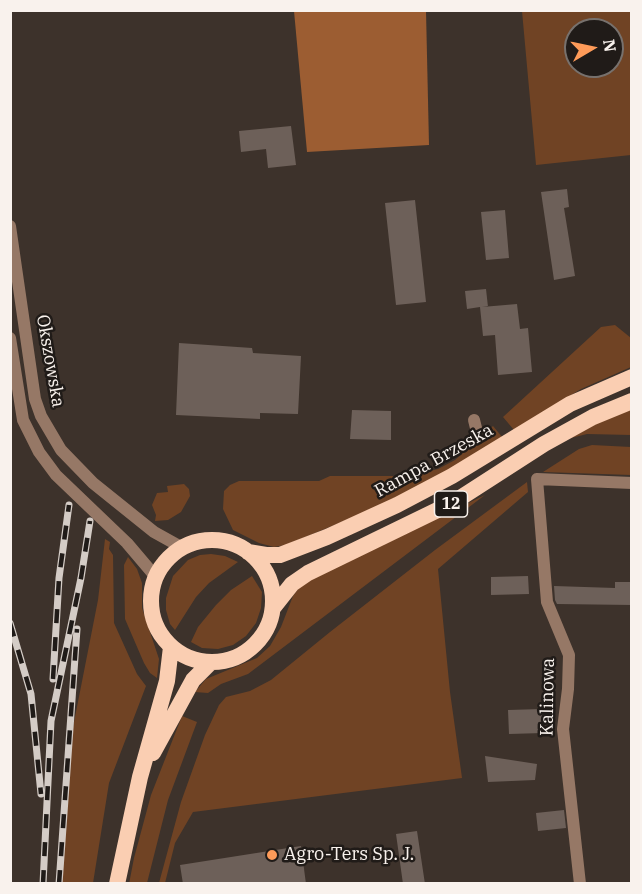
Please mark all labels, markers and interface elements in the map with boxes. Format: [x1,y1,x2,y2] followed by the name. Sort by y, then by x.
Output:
[564,18,624,78] north arrow
[599,38,621,53] text: N
[31,313,69,409] street label: Okszowska
[371,420,497,502] street label: Rampa Brzeska
[434,491,468,517] road number: 12
[537,658,559,736] street label: Kalinowa
[284,844,414,866] place label: Agro-Ters Sp. J.
[265,848,279,862] marker: Agro-Ters Sp. J.

